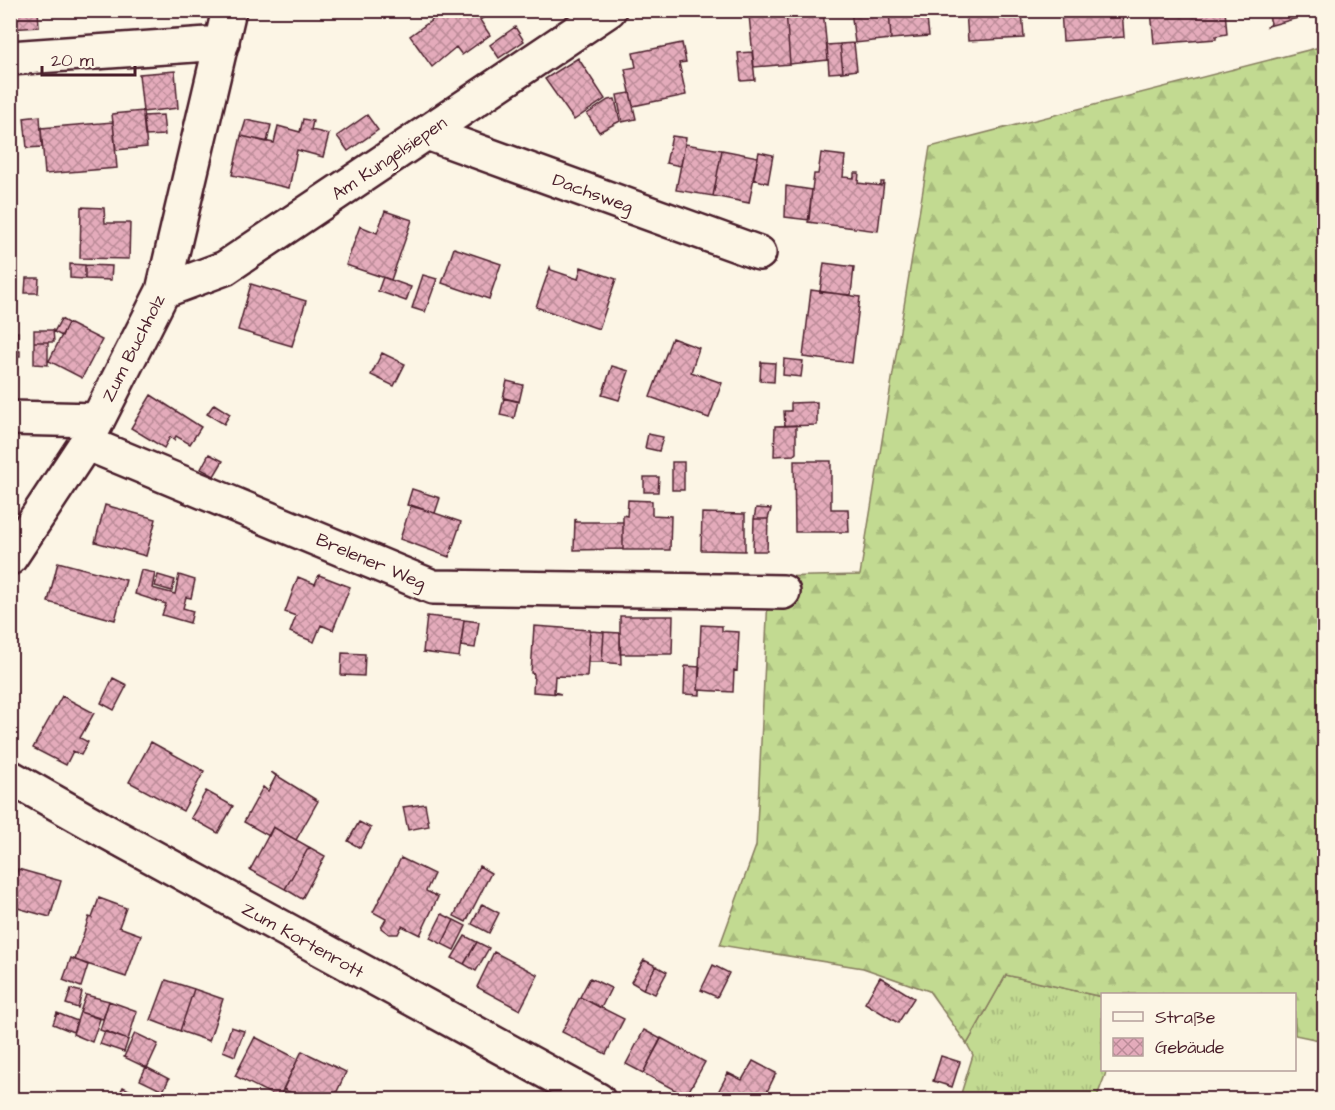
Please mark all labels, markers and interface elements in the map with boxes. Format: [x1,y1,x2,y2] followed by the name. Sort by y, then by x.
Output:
[42,39,135,77] scale bar
[51,48,94,73] text: 20 m
[327,111,452,207] street label: Am Kungelsiepen
[549,167,636,220] street label: Dachsweg
[96,290,171,406] street label: Zum Buchholz
[312,527,429,597] street label: Brelener Weg
[237,897,369,985] street label: Zum Kortenrott
[1101,993,1296,1071] legend
[1155,1005,1216,1030] text: Straße
[1155,1035,1225,1060] text: Gebäude

